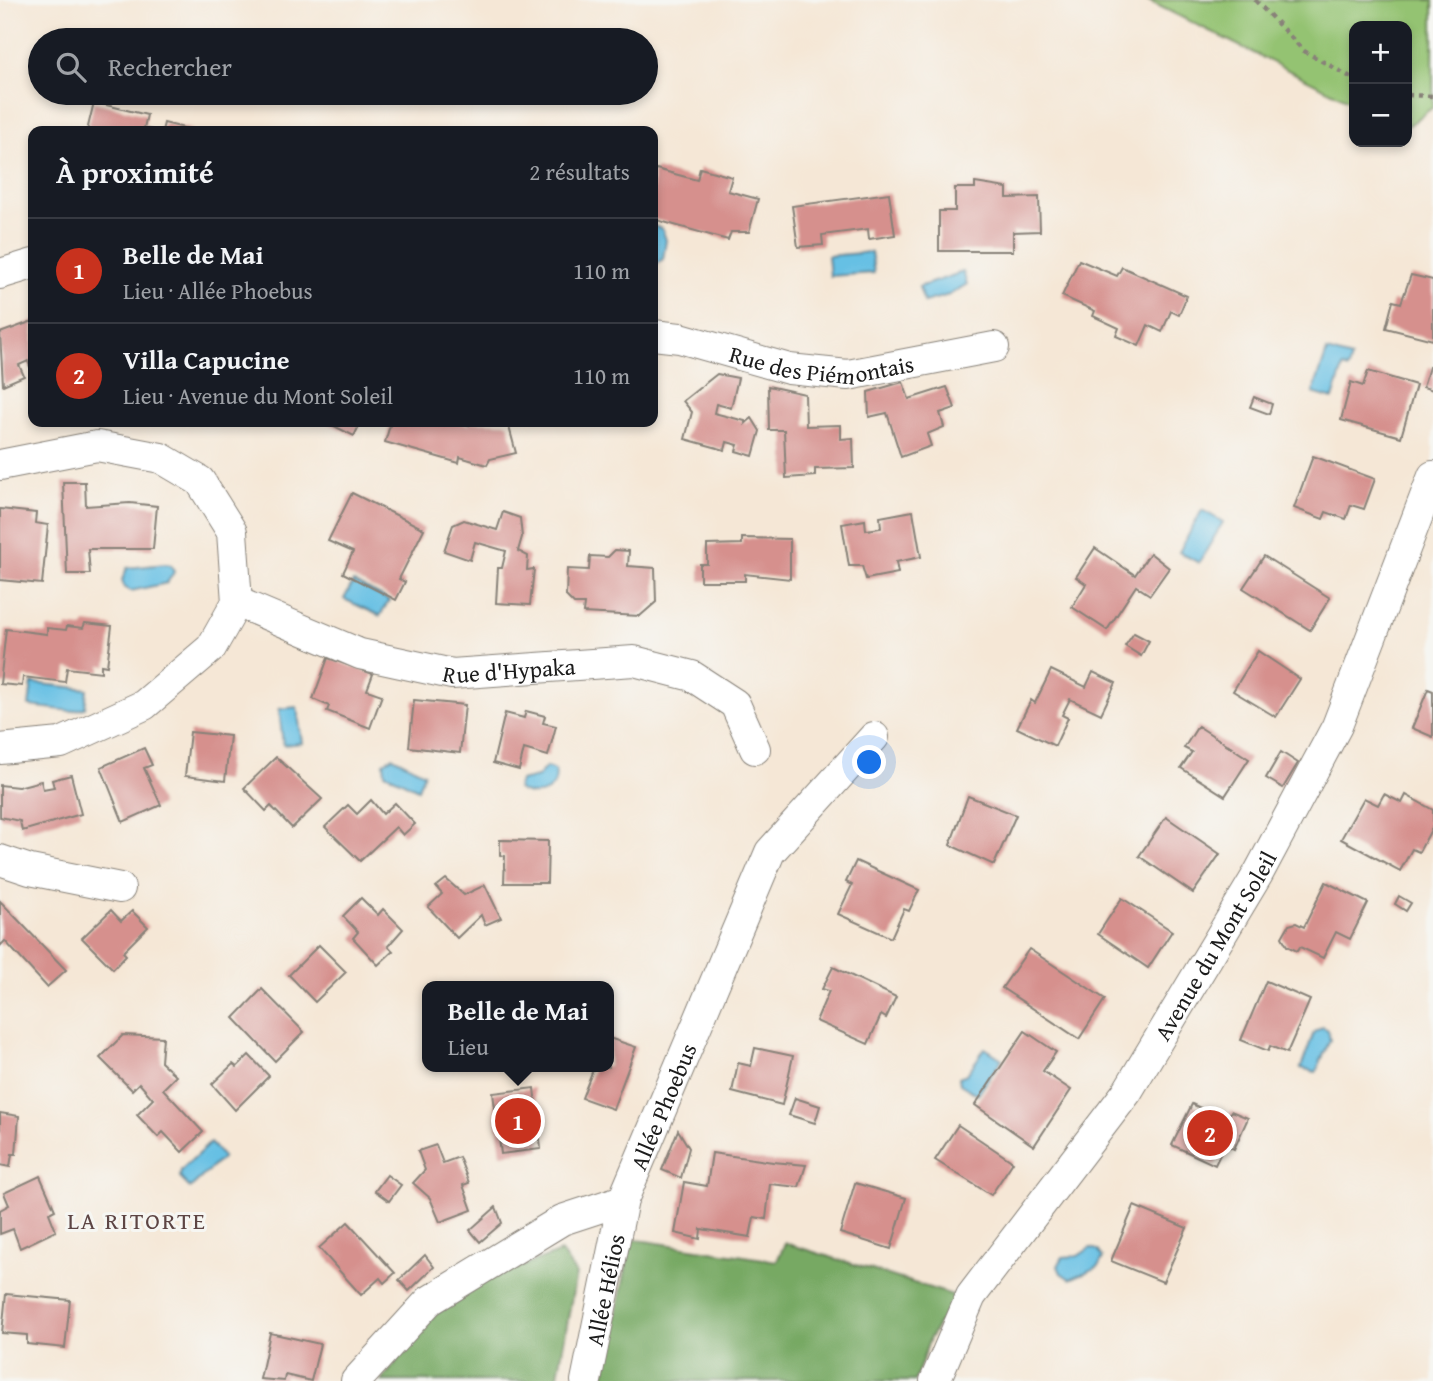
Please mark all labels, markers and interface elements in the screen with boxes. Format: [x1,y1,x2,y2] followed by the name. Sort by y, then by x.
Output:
[1349,21,1412,147] map controls
[1349,21,1412,84] button: +
[28,28,658,105] search box
[108,47,232,86] text: Rechercher
[52,48,90,86] icon: search
[1349,84,1412,147] button: −
[56,150,214,194] text: À proximité
[529,155,630,188] text: 2 résultats
[123,235,264,274] text: Belle de Mai
[73,254,85,287] text: 1
[573,254,630,287] text: 110 m
[123,274,313,307] text: Lieu · Allée Phoebus
[726,337,916,392] street label: Rue des Piémontais
[123,340,290,379] text: Villa Capucine
[73,359,85,392] text: 2
[573,359,630,392] text: 110 m
[123,379,393,412] text: Lieu · Avenue du Mont Soleil
[440,649,576,691] street label: Rue d'Hypaka
[852,745,886,779] your location
[1145,845,1284,1046] street label: Avenue du Mont Soleil
[422,981,614,1072] popup
[448,991,588,1030] text: Belle de Mai
[448,1030,489,1063] text: Lieu
[621,1038,704,1175] street label: Allée Phoebus
[495,1095,541,1147] pin: 1
[1187,1107,1233,1159] pin: 2
[67,1203,207,1238] district label: LA RITORTE
[577,1231,632,1349] street label: Allée Hélios

